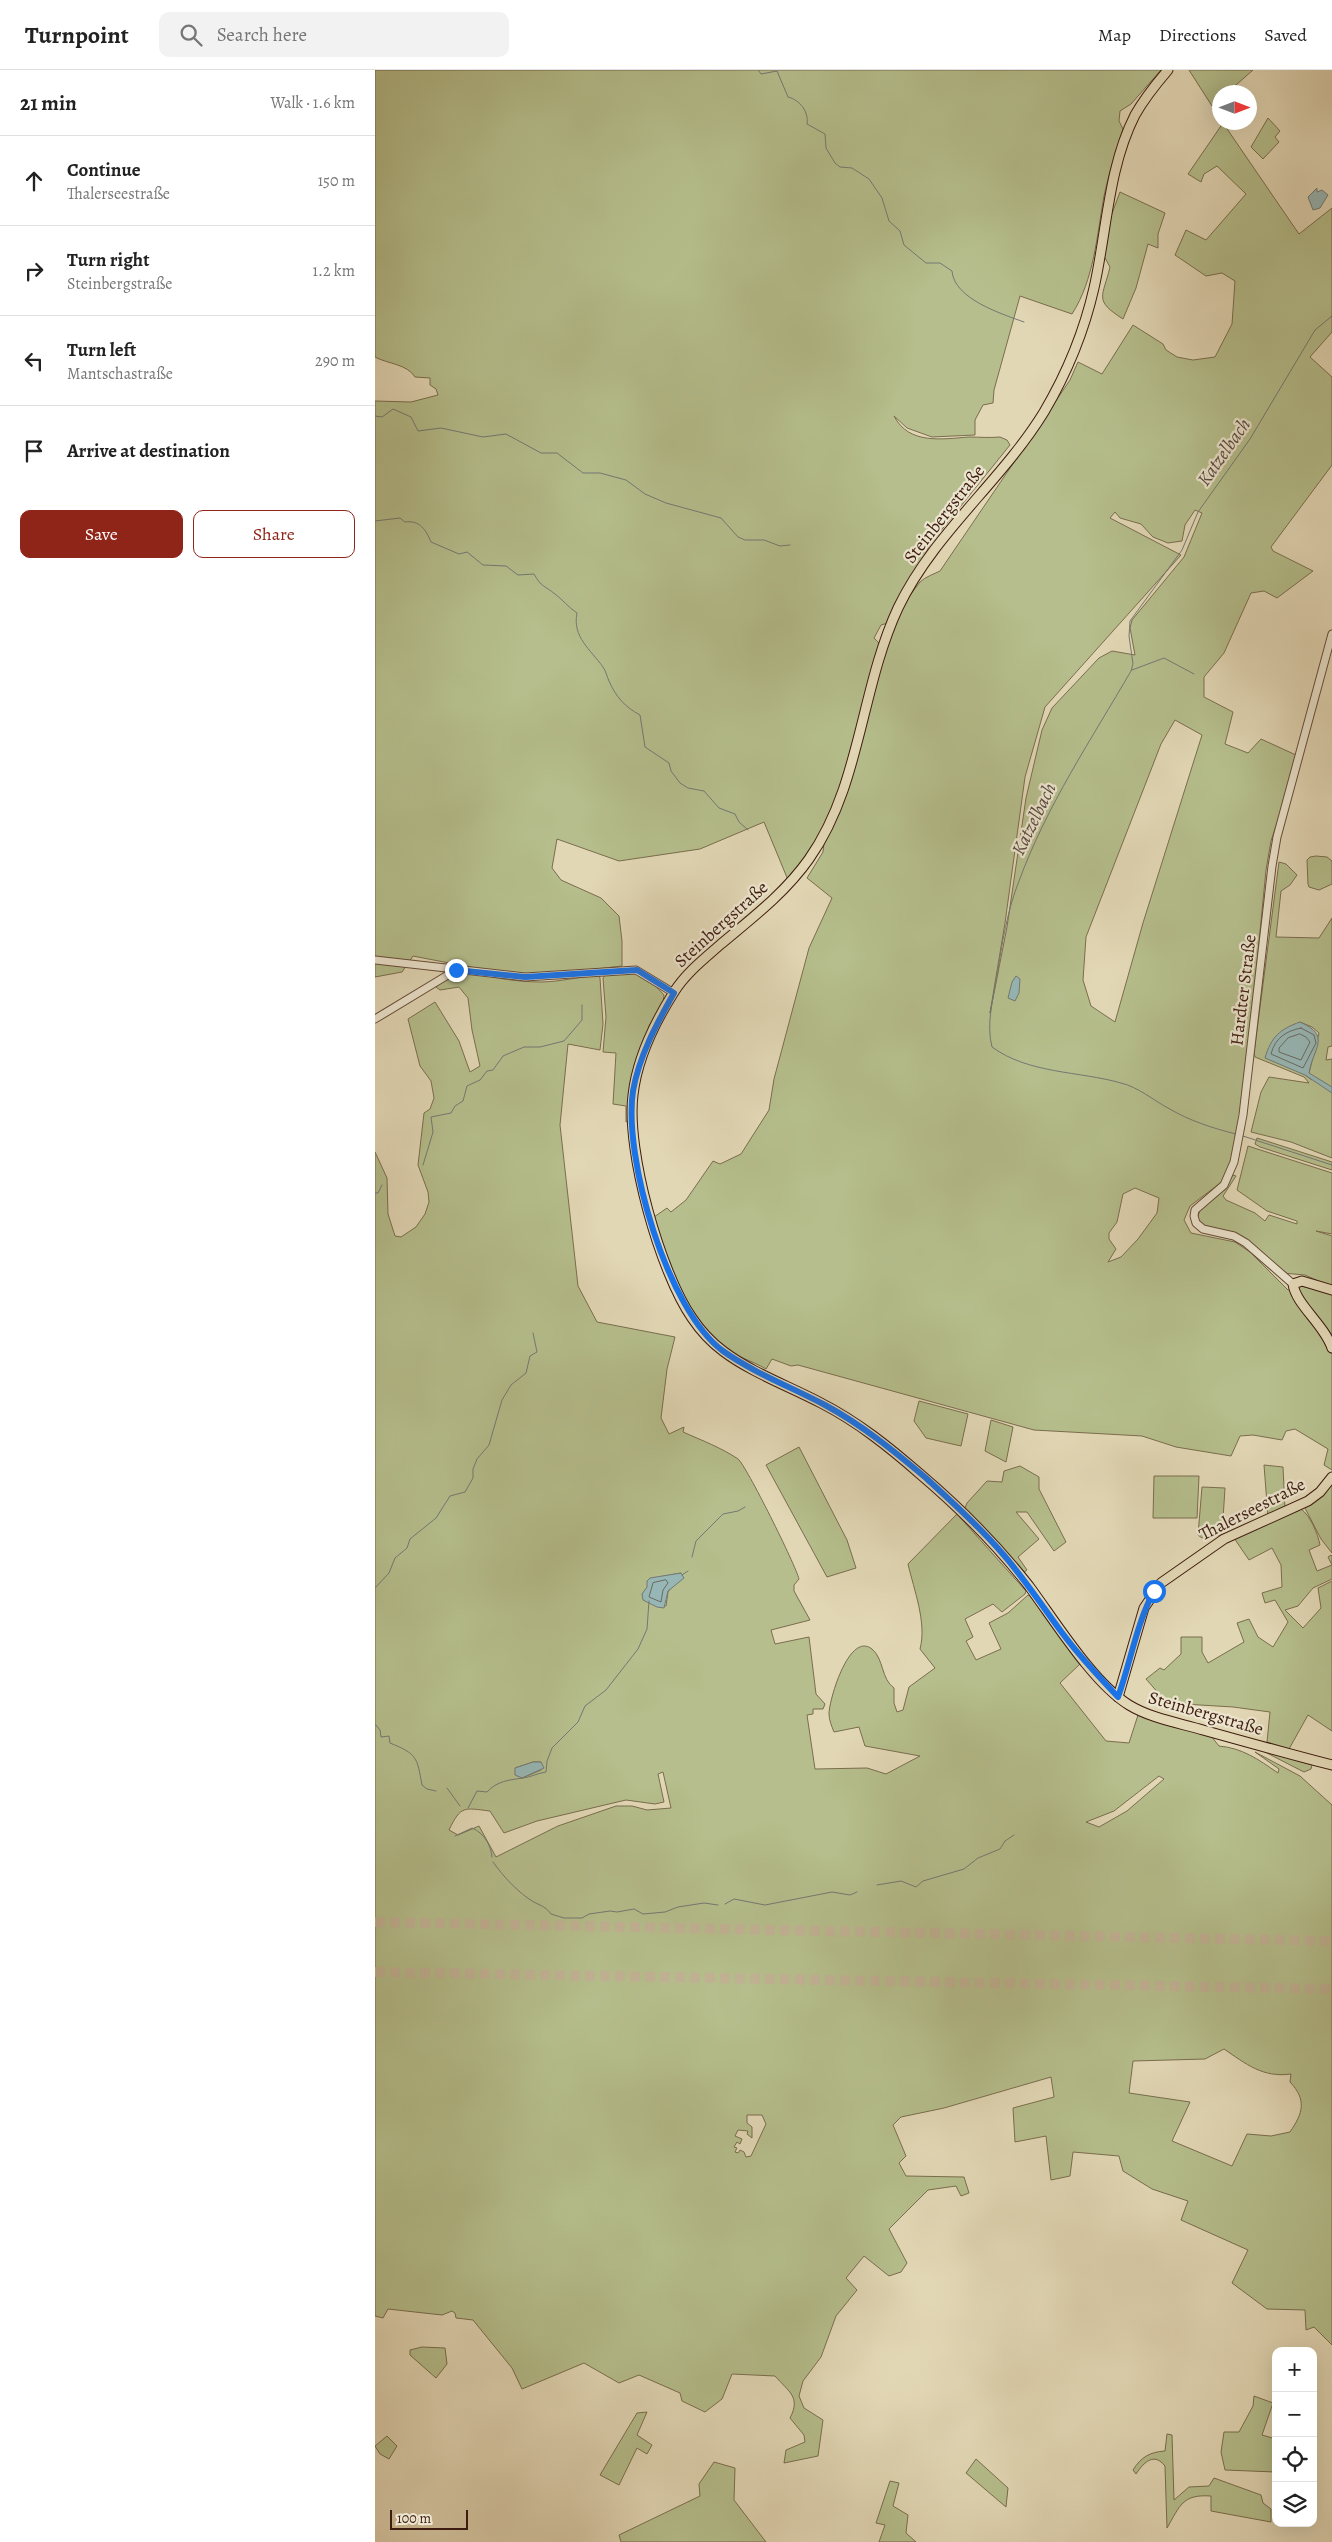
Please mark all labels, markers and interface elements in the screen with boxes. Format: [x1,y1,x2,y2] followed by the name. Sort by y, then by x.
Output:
[159,12,509,57] search box
[25,19,129,51] text: Turnpoint
[177,21,205,49] icon: search
[217,22,307,48] text: Search here
[1098,23,1131,47] text: Map
[1159,23,1236,47] text: Directions
[1264,23,1307,47] text: Saved
[1212,85,1257,130] north arrow
[20,89,77,117] text: 21 min
[270,92,355,114] text: Walk · 1.6 km
[67,157,141,183] text: Continue
[20,167,48,195] icon: ahead
[318,170,355,192] text: 150 m
[67,183,170,205] text: Thalerseestraße
[67,247,149,273] text: Turn right
[20,257,48,285] icon: right
[313,260,355,282] text: 1.2 km
[67,273,172,295] text: Steinbergstraße
[67,337,136,363] text: Turn left
[20,347,48,375] icon: left
[315,350,355,372] text: 290 m
[67,363,173,385] text: Mantschastraße
[1191,413,1257,491] water label: Katzelbach
[20,437,48,465] icon: arrive
[67,438,230,464] text: Arrive at destination
[898,460,990,568] street label: Steinbergstraße
[20,510,183,558] button: Save
[193,510,355,558] button: Share
[1005,779,1063,859] water label: Katzelbach
[669,875,773,973] street label: Steinbergstraße
[1224,933,1262,1047] street label: Hardter Straße
[445,959,468,982] route end
[1195,1472,1309,1546] street label: Thalerseestraße
[1143,1580,1166,1603] route start
[1146,1685,1266,1741] street label: Steinbergstraße
[1272,2347,1317,2527] map controls
[1272,2347,1317,2392] button: +
[1272,2392,1317,2437] button: −
[1272,2437,1317,2482] button: locate
[1272,2482,1317,2527] button: layers
[390,2507,467,2530] scale bar
[397,2509,431,2528] text: 100 m

